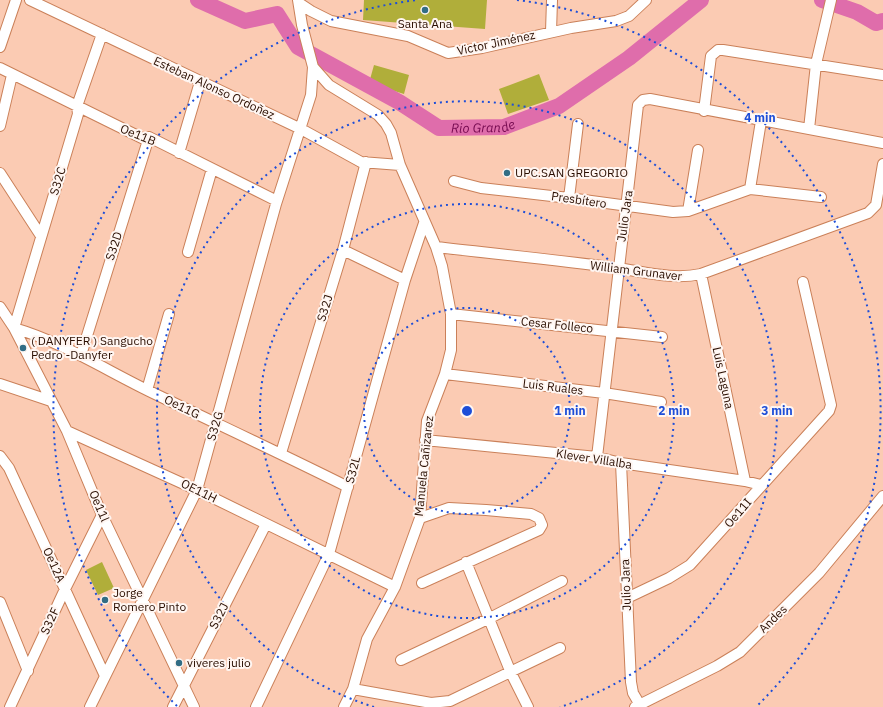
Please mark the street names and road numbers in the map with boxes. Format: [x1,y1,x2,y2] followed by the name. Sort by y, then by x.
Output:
[455,27,537,58] street label: Victor Jiménez
[151,53,278,122] street label: Esteban Alonso Ordoñez
[118,121,158,149] street label: Oe11B
[46,164,69,197] street label: S32C
[550,188,608,211] street label: Presbítero
[613,189,636,243] street label: Julio Jara
[102,230,125,262] street label: S32D
[589,257,683,284] street label: William Grunaver
[313,293,336,323] street label: S32J
[520,313,594,336] street label: Cesar Folleco
[710,345,738,411] street label: Luis Laguna
[522,375,584,398] street label: Luis Ruales
[162,392,203,422] street label: Oe11G
[203,410,226,442] street label: S32G
[411,415,436,517] street label: Manuela Cañizarez
[555,445,634,472] street label: Klever Villalba
[342,455,363,485] street label: S32L
[179,475,220,506] street label: OE11H
[86,488,113,524] street label: Oe11l
[721,495,755,531] street label: Oe11I
[40,545,69,585] street label: Oe12A
[617,558,634,611] street label: Julio Jara
[206,600,231,631] street label: S32J
[755,601,790,636] street label: Andes
[37,605,62,637] street label: S32F

